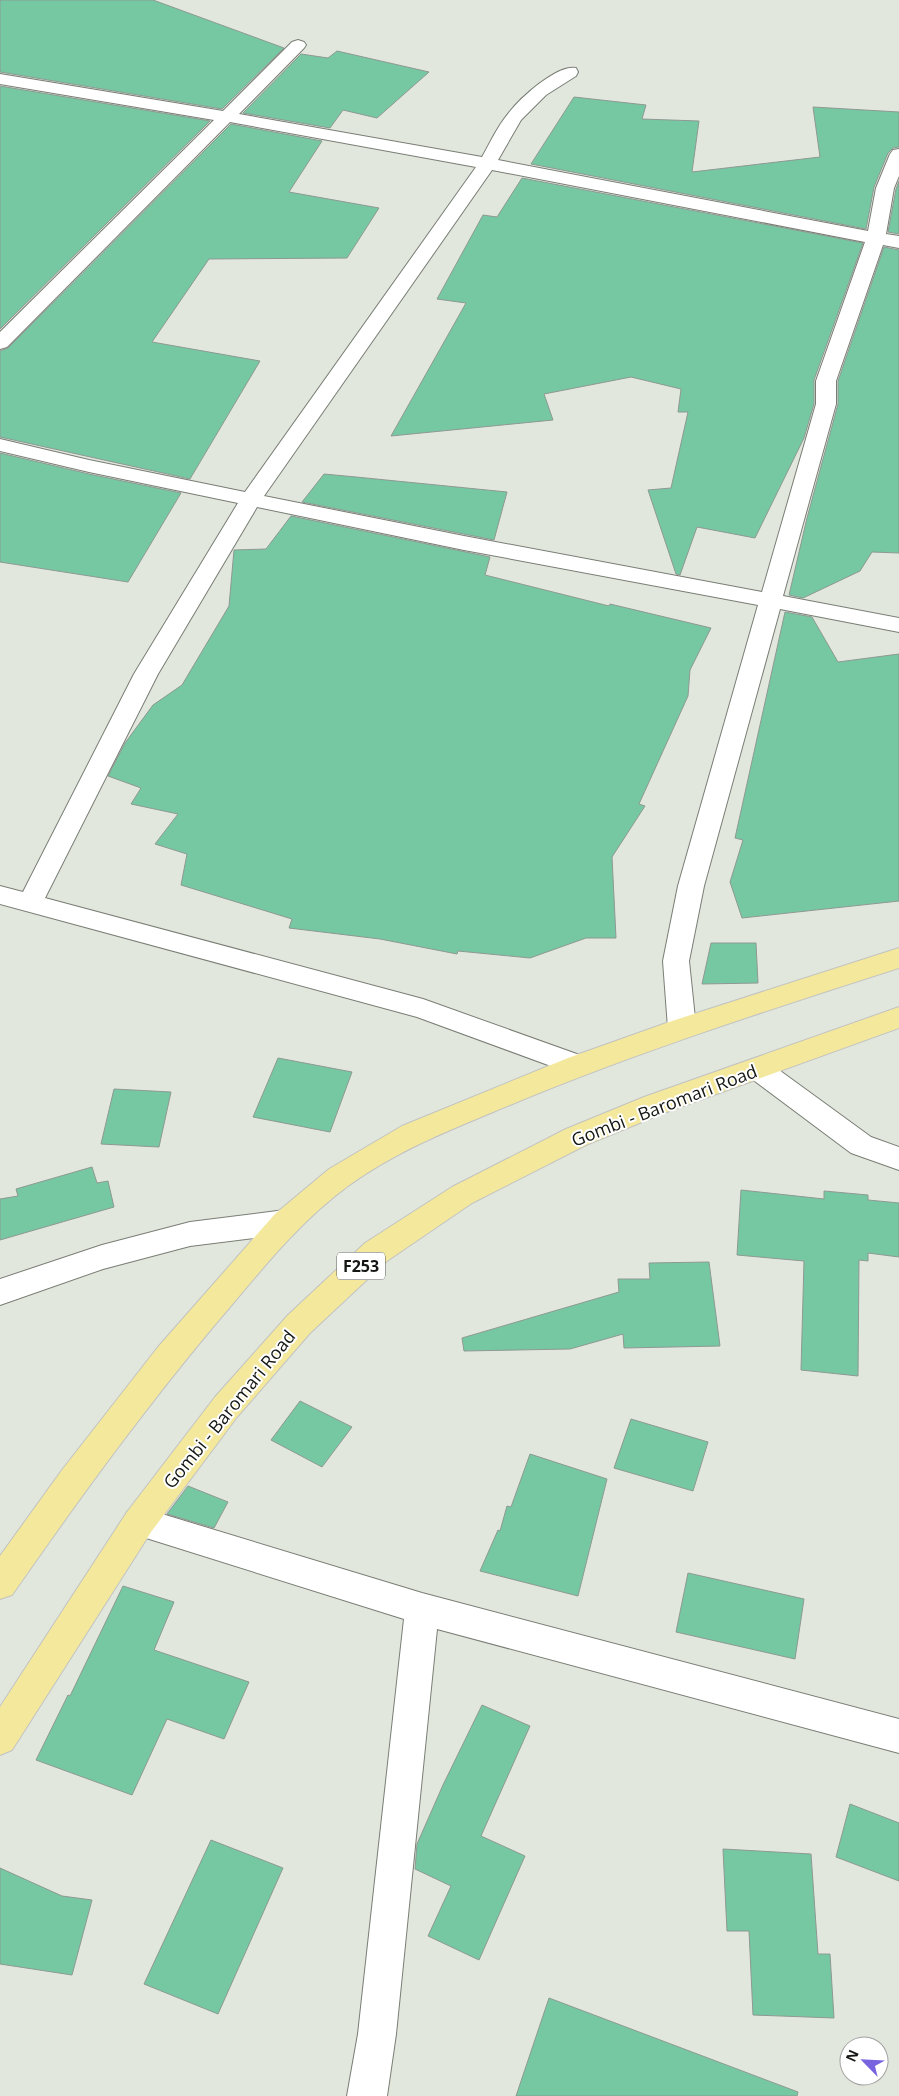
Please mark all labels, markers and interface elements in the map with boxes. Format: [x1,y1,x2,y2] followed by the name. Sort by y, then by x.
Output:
[568,1058,760,1152] street label: Gombi - Baromari Road
[337,1252,385,1280] road number: F253
[158,1325,300,1493] street label: Gombi - Baromari Road
[839,2036,889,2086] north arrow
[841,2046,863,2065] text: N

